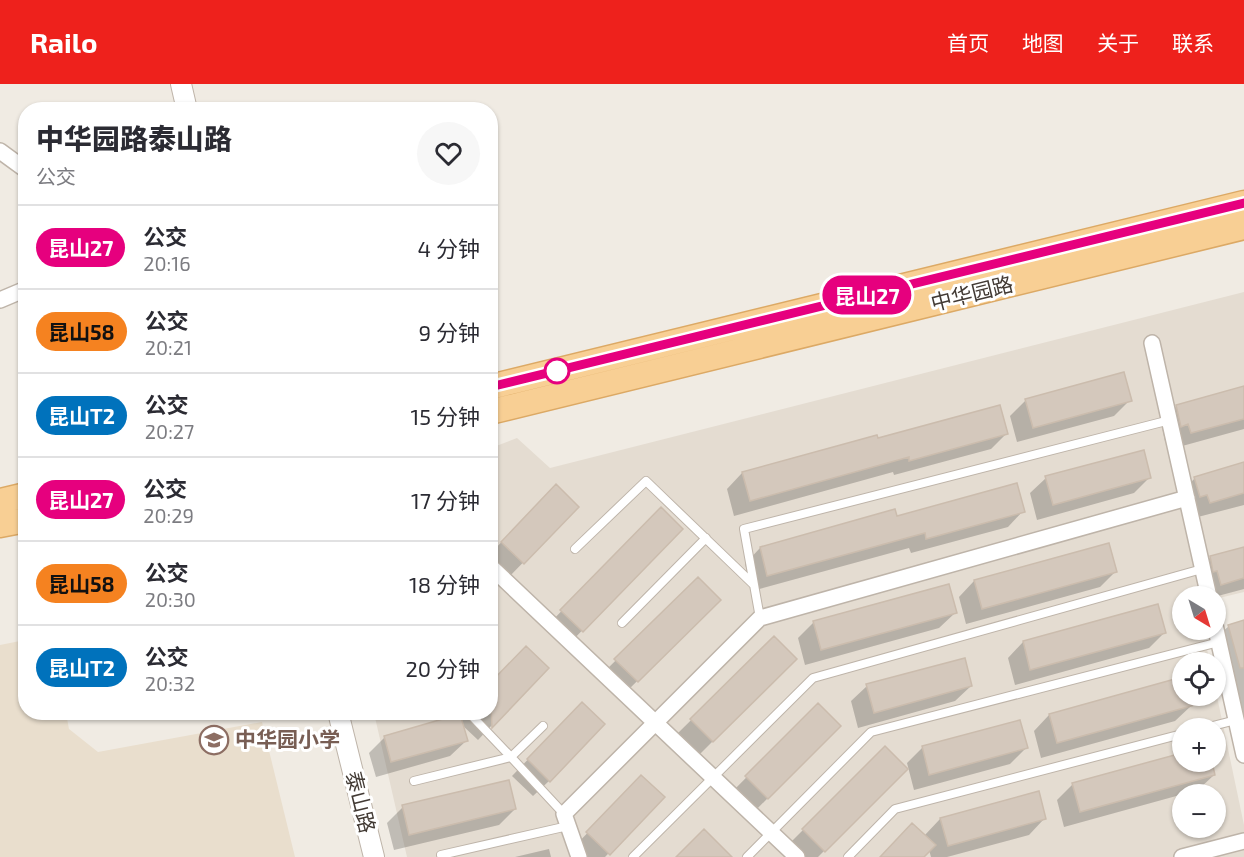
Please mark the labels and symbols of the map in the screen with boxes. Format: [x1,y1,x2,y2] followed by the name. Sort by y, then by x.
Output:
[928,270,1015,315] street label: 中华园路
[825,276,909,314] line badge: 昆山27
[544,358,570,384] unlabelled marker
[1172,586,1226,640] north arrow
[198,724,230,756] school or university icon: 中华园小学
[235,726,340,751] place label: 中华园小学
[342,768,381,835] street label: 泰山路

